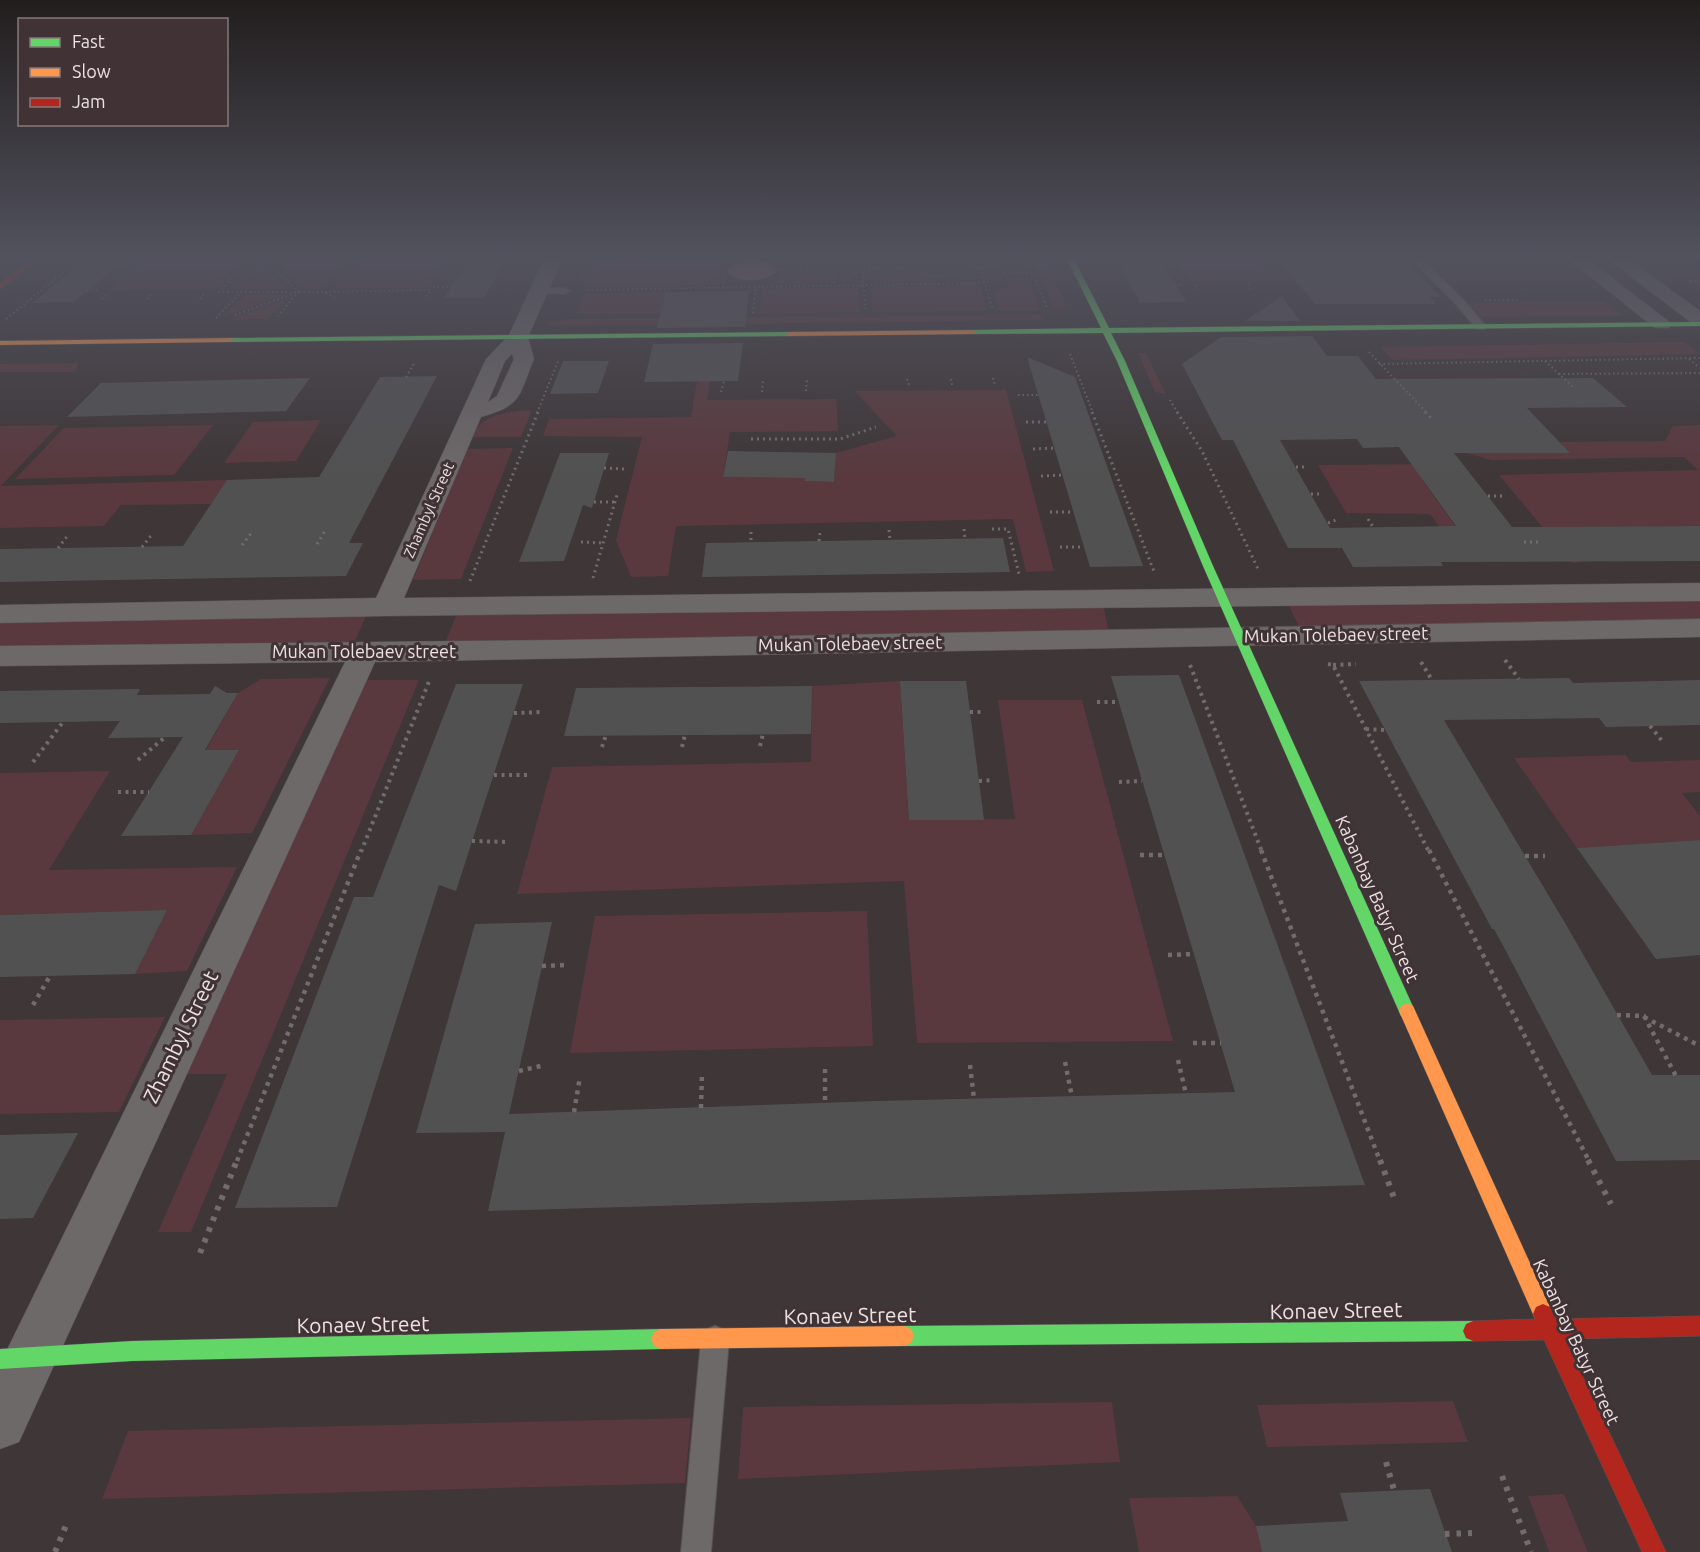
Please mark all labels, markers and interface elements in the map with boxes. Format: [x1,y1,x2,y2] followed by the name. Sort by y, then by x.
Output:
[18,18,228,126] legend
[72,31,105,51] text: Fast
[72,61,111,81] text: Slow
[72,91,106,111] text: Jam
[400,459,457,560] street label: Zhambyl Street
[1244,622,1428,646] street label: Mukan Tolebaev street
[758,631,942,655] street label: Mukan Tolebaev street
[272,641,456,661] street label: Mukan Tolebaev street
[1332,812,1424,985] street label: Kabanbay Batyr Street
[138,967,222,1107] street label: Zhambyl Street
[1530,1256,1624,1428] street label: Kabanbay Batyr Street
[1269,1297,1403,1323] street label: Konaev Street
[783,1302,917,1328] street label: Konaev Street
[296,1311,430,1337] street label: Konaev Street

